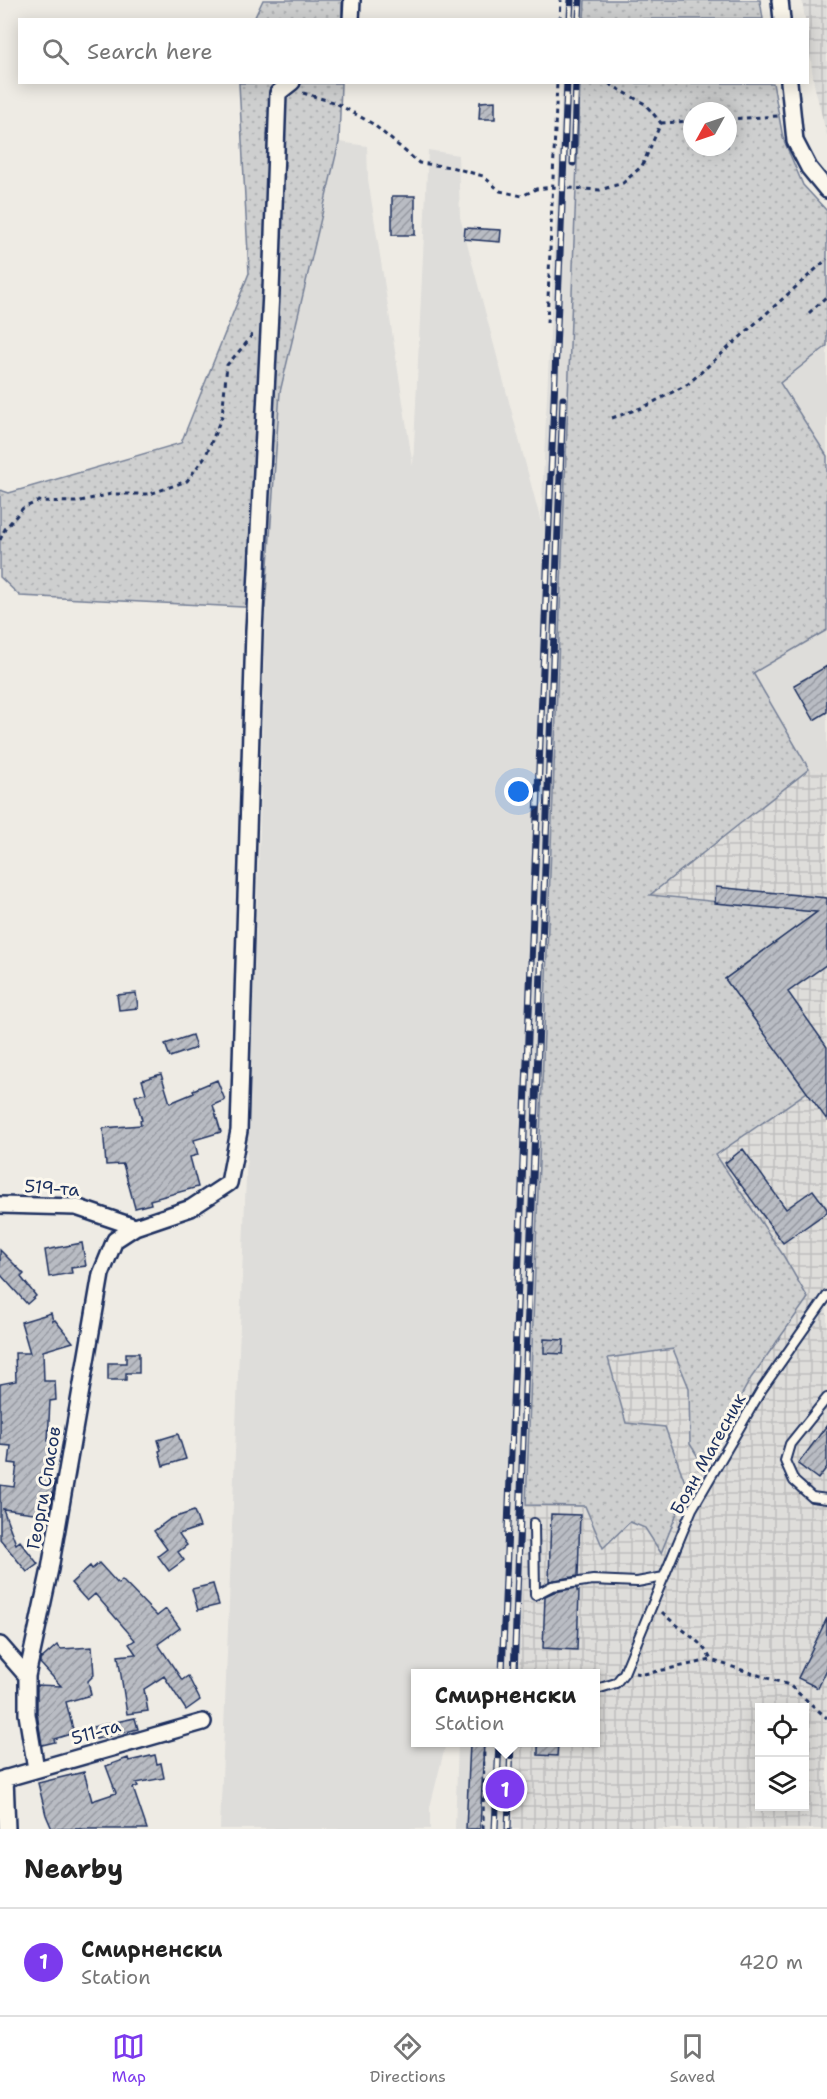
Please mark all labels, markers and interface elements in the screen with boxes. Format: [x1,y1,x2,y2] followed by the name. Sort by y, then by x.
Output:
[18,18,809,84] search box
[39,35,72,68] icon: search
[87,37,213,66] text: Search here
[683,102,737,156] north arrow
[504,777,533,806] your location
[24,1174,80,1202] street label: 519-та
[665,1389,752,1519] street label: Боян Магесник
[21,1425,67,1551] street label: Георги Спасов
[411,1669,600,1747] popup
[435,1681,576,1710] text: Смирненски
[755,1703,809,1811] map controls
[755,1703,809,1757] button: locate
[435,1710,504,1736] text: Station
[69,1714,123,1750] street label: 511-та
[755,1757,809,1811] button: layers
[486,1766,524,1812] pin: 1
[24,1851,123,1886] text: Nearby
[81,1935,223,1964] text: Смирненски
[39,1949,48,1975] text: 1
[739,1949,803,1975] text: 420 m
[81,1964,150,1990] text: Station
[112,2030,146,2087] tab: Map
[370,2030,446,2087] tab: Directions
[670,2030,715,2087] tab: Saved

